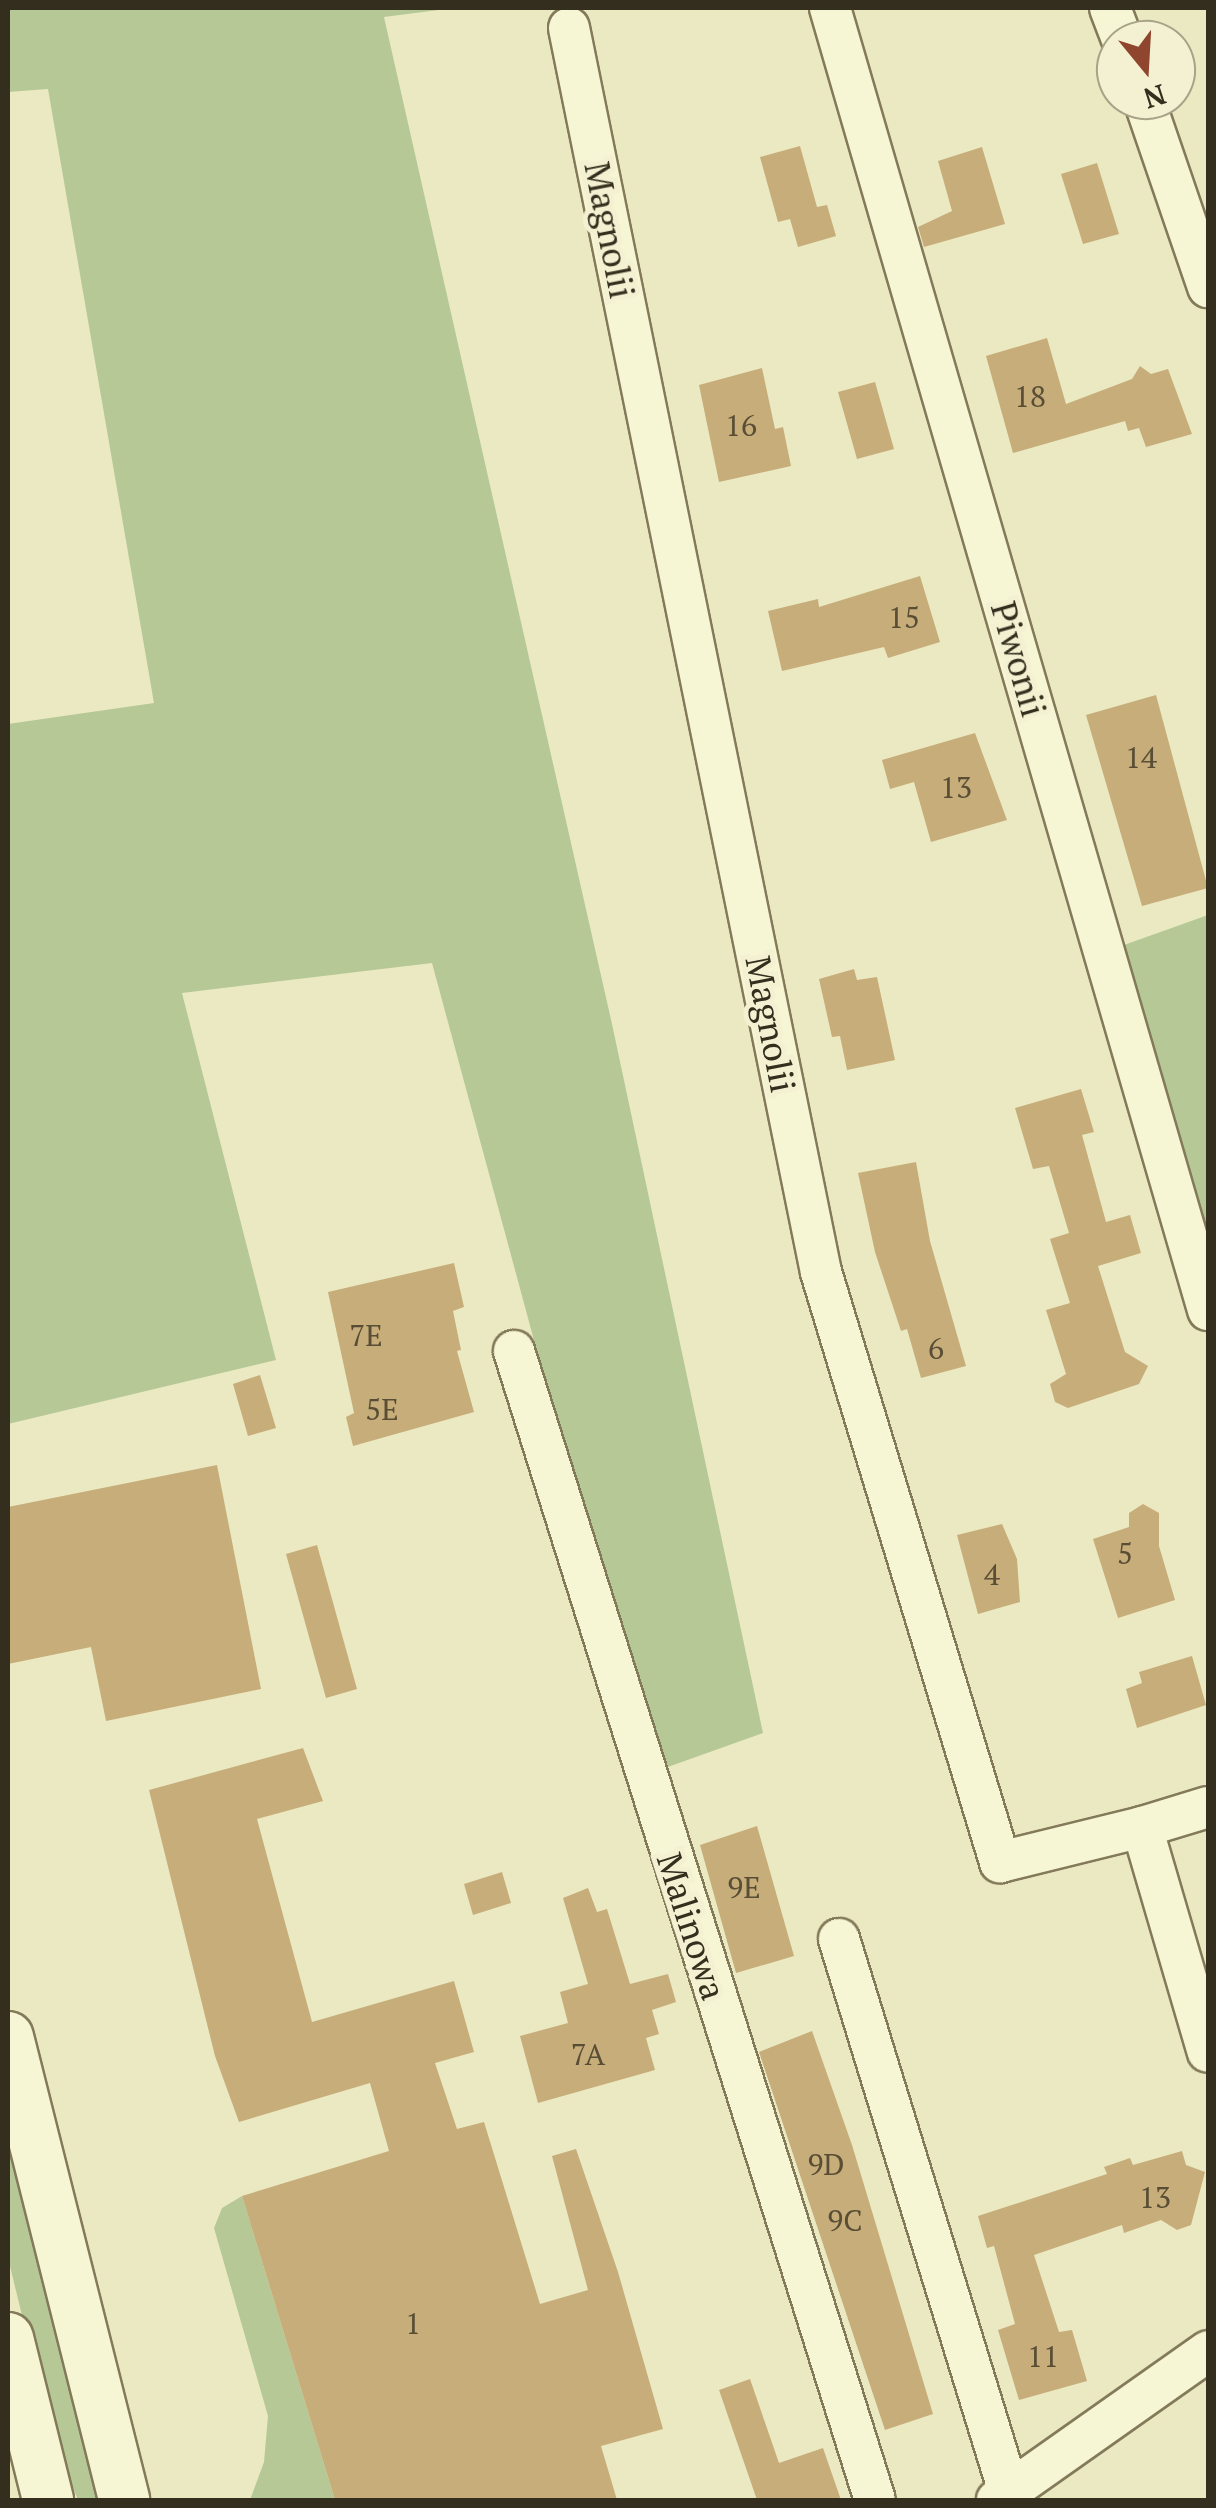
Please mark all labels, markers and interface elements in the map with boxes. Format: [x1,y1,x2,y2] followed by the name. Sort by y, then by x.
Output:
[1096,20,1196,120] north arrow
[1139,76,1171,118] text: N
[576,158,644,302] street label: Magnolii
[1014,378,1046,414] house number: 18
[725,407,757,443] house number: 16
[983,597,1055,721] street label: Piwonii
[888,599,920,635] house number: 15
[1125,739,1157,775] house number: 14
[940,769,972,805] house number: 13
[737,952,805,1096] street label: Magnolii
[349,1317,383,1353] house number: 7E
[928,1330,944,1366] house number: 6
[365,1391,399,1427] house number: 5E
[1117,1535,1133,1571] house number: 5
[984,1556,1000,1592] house number: 4
[649,1847,735,2005] street label: Malinowa
[727,1869,761,1905] house number: 9E
[571,2036,605,2072] house number: 7A
[807,2146,845,2182] house number: 9D
[1139,2179,1171,2215] house number: 13
[827,2202,863,2238] house number: 9C
[405,2305,421,2341] house number: 1
[1027,2338,1059,2374] house number: 11

